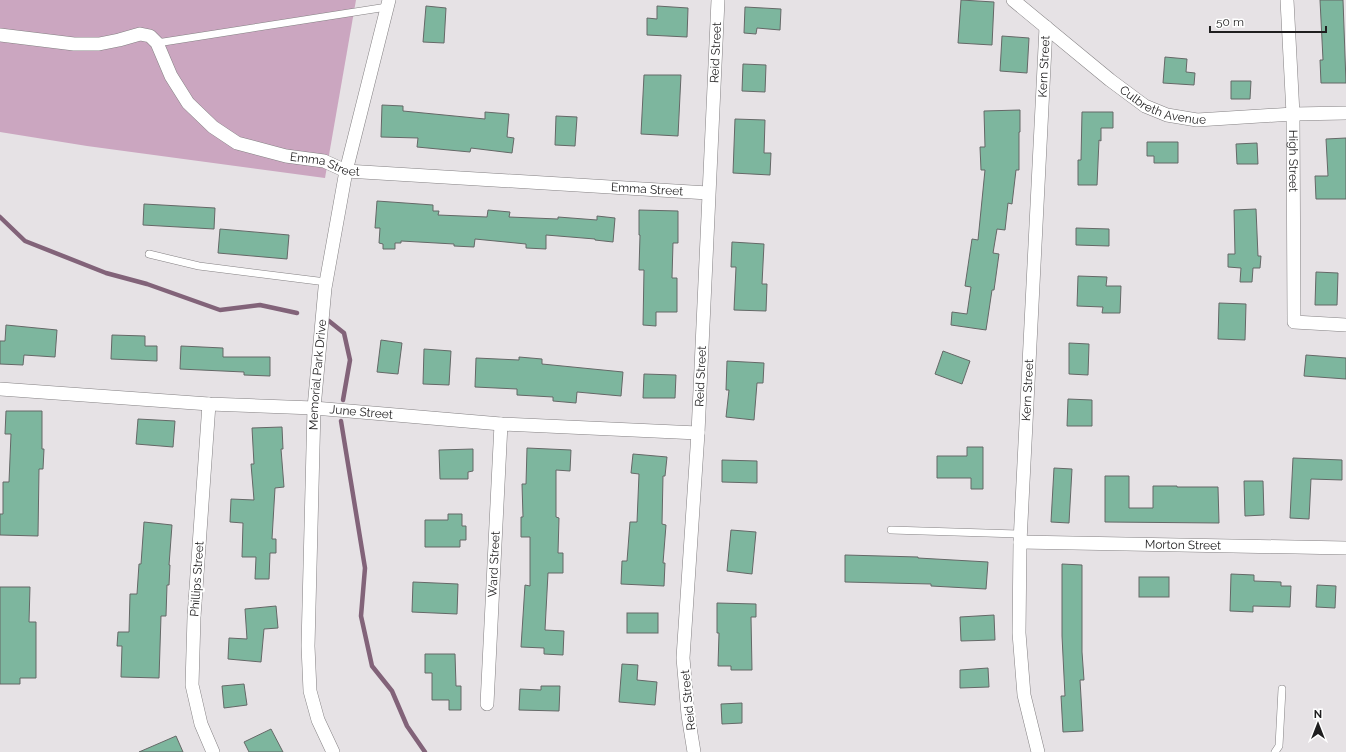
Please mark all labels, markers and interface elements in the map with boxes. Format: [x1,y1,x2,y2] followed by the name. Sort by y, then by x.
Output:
[1210,8,1326,34] scale bar
[1216,15,1244,29] text: 50 m
[707,22,724,83] street label: Reid Street
[1035,35,1053,98] street label: Kern Street
[1117,83,1206,127] street label: Culbreth Avenue
[1286,130,1300,192] street label: High Street
[289,150,360,179] street label: Emma Street
[611,180,684,198] street label: Emma Street
[306,319,329,430] street label: Memorial Park Drive
[692,345,709,407] street label: Reid Street
[1019,359,1036,421] street label: Kern Street
[329,402,393,422] street label: June Street
[485,531,503,598] street label: Ward Street
[1145,537,1221,553] street label: Morton Street
[187,541,207,617] street label: Phillips Street
[678,669,698,731] street label: Reid Street
[1298,704,1338,744] north arrow
[1314,708,1322,721] text: N

